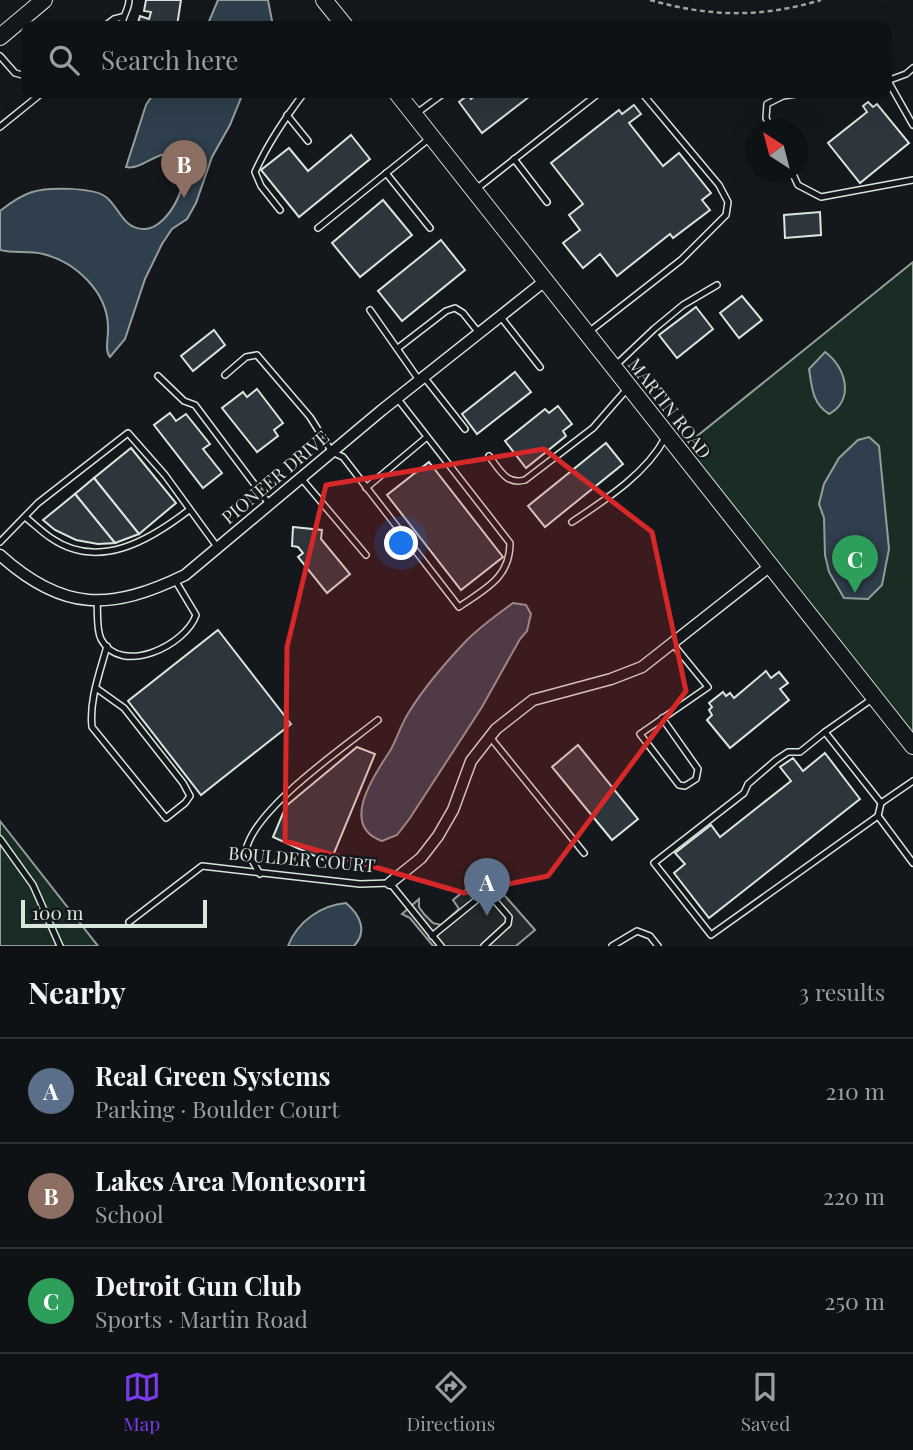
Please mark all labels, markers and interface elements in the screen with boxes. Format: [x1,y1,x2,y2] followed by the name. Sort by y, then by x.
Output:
[21,21,892,98] search box
[45,41,83,79] icon: search
[101,42,238,77] text: Search here
[745,119,808,182] north arrow
[161,140,207,198] pin: B
[623,353,717,463] street label: MARTIN ROAD
[216,425,334,529] street label: PIONEER DRIVE
[384,526,418,560] your location
[832,535,878,593] pin: C
[227,841,377,877] street label: BOULDER COURT
[464,858,510,916] pin: A
[21,897,206,929] scale bar
[32,899,83,925] text: 100 m
[28,972,126,1012] text: Nearby
[799,976,885,1007] text: 3 results
[95,1058,330,1093] text: Real Green Systems
[43,1075,59,1106] text: A
[826,1075,885,1106] text: 210 m
[95,1093,339,1124] text: Parking · Boulder Court
[95,1163,366,1198] text: Lakes Area Montesorri
[43,1180,59,1211] text: B
[823,1180,885,1211] text: 220 m
[95,1198,164,1229] text: School
[95,1268,301,1303] text: Detroit Gun Club
[43,1285,59,1316] text: C
[824,1285,885,1316] text: 250 m
[95,1303,308,1334] text: Sports · Martin Road
[123,1368,161,1436] tab: Map
[406,1368,495,1436] tab: Directions
[741,1368,790,1436] tab: Saved

